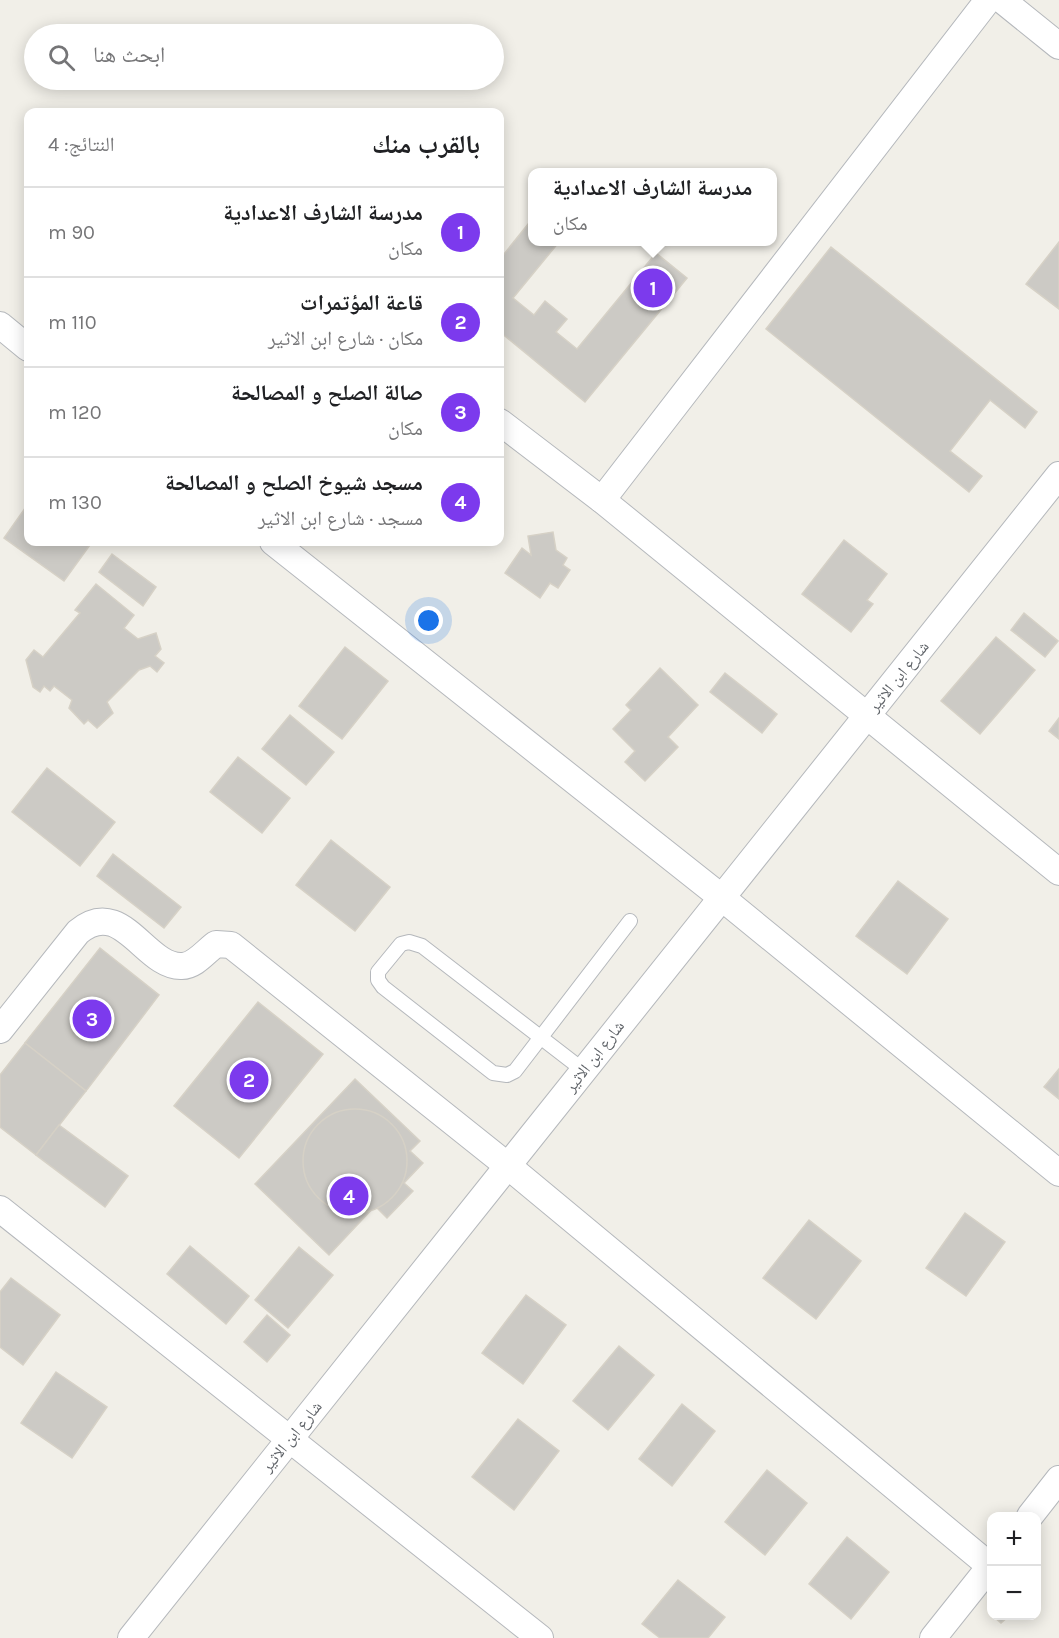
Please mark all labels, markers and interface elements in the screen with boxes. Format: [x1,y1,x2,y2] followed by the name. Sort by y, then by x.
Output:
[24,24,504,90] search box
[45,41,78,74] icon: search
[93,42,165,68] text: ابحث هنا
[372,129,480,160] text: بالقرب منك
[48,133,114,156] text: النتائج: 4
[528,168,777,246] popup
[553,175,752,201] text: مدرسة الشارف الاعدادية
[223,200,423,226] text: مدرسة الشارف الاعدادية
[553,212,588,235] text: مكان
[48,221,95,244] text: 90 m
[457,221,464,244] text: 1
[388,237,423,260] text: مكان
[634,266,672,310] pin: 1
[300,290,423,316] text: قاعة المؤتمرات
[48,311,97,334] text: 110 m
[454,311,467,334] text: 2
[268,327,423,350] text: مكان · شارع ابن الاثير
[231,380,423,406] text: صالة الصلح و المصالحة
[48,401,102,424] text: 120 m
[454,401,467,424] text: 3
[388,417,423,440] text: مكان
[165,470,423,496] text: مسجد شيوخ الصلح و المصالحة
[48,491,102,514] text: 130 m
[455,491,466,514] text: 4
[258,507,423,530] text: مسجد · شارع ابن الاثير
[414,606,443,635] your location
[864,637,933,717] street label: شارع ابن الاثير
[72,996,112,1042] pin: 3
[560,1017,629,1097] street label: شارع ابن الاثير
[230,1058,268,1102] pin: 2
[330,1174,368,1218] pin: 4
[257,1397,326,1477] street label: شارع ابن الاثير
[987,1512,1041,1620] map controls
[987,1512,1041,1566] button: +
[987,1566,1041,1620] button: −

